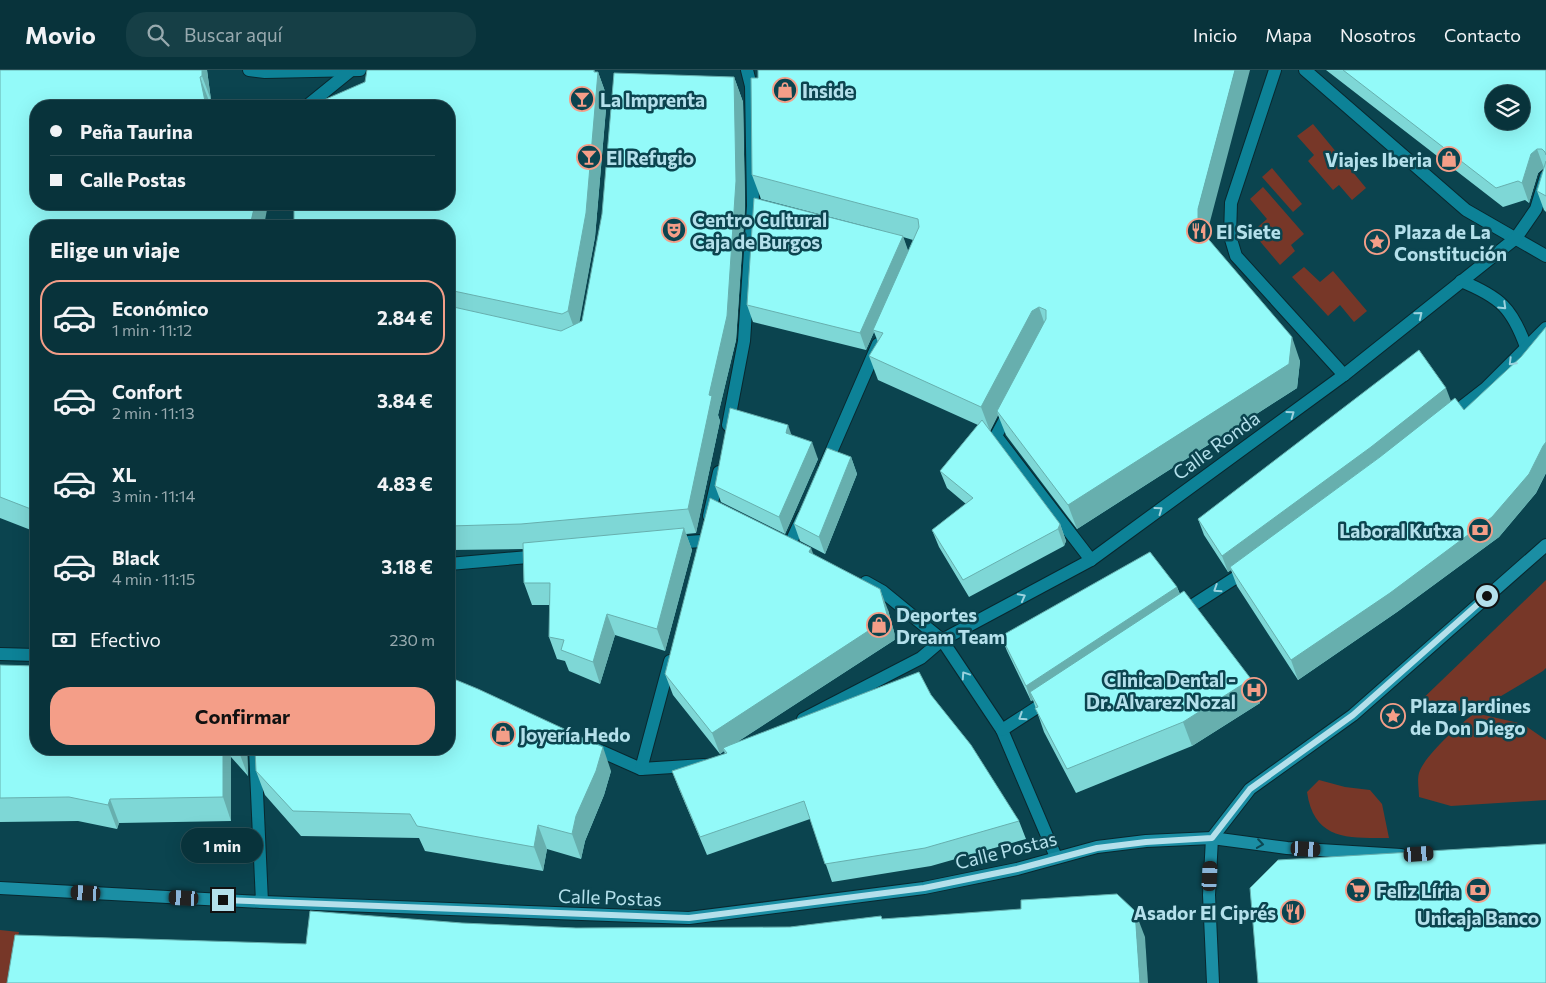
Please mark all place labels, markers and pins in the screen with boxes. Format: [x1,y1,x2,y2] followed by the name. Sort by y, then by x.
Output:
[772,77,798,103] shop icon: Inside
[802,79,854,102] place label: Inside
[569,86,595,112] bar icon: La Imprenta
[600,88,705,111] place label: La Imprenta
[576,144,602,170] bar icon: El Refugio
[606,146,694,169] place label: El Refugio
[1436,146,1462,172] shop icon: Viajes Iberia
[1325,148,1432,171] place label: Viajes Iberia
[692,208,827,253] place label: Centro Cultural Caja de Burgos
[661,217,687,243] theatre icon: Centro Cultural Caja de Burgos
[1186,218,1212,244] restaurant icon: El Siete
[1216,220,1281,243] place label: El Siete
[1394,220,1507,265] place label: Plaza de La Constitución
[1364,229,1390,255] place icon: Plaza de La Constitución
[1467,517,1493,543] bank icon: Laboral Kutxa
[1339,519,1462,542] place label: Laboral Kutxa
[896,603,1005,648] place label: Deportes Dream Team
[866,612,892,638] shop icon: Deportes Dream Team
[1086,668,1236,713] place label: Clinica Dental - Dr. Alvarez Nozal
[1241,677,1267,703] hospital icon: Clinica Dental - Dr. Alvarez Nozal
[1410,694,1531,739] place label: Plaza Jardines de Don Diego
[1380,703,1406,729] place icon: Plaza Jardines de Don Diego
[490,721,516,747] shop icon: Joyería Hedo
[520,723,631,746] place label: Joyería Hedo
[1345,877,1371,903] supermarket icon: Feliz Líria
[1465,877,1491,903] bank icon: Unicaja Banco
[1376,879,1460,902] place label: Feliz Líria
[1280,899,1306,925] restaurant icon: Asador El Ciprés
[1133,901,1276,924] place label: Asador El Ciprés
[1417,906,1539,929] place label: Unicaja Banco

